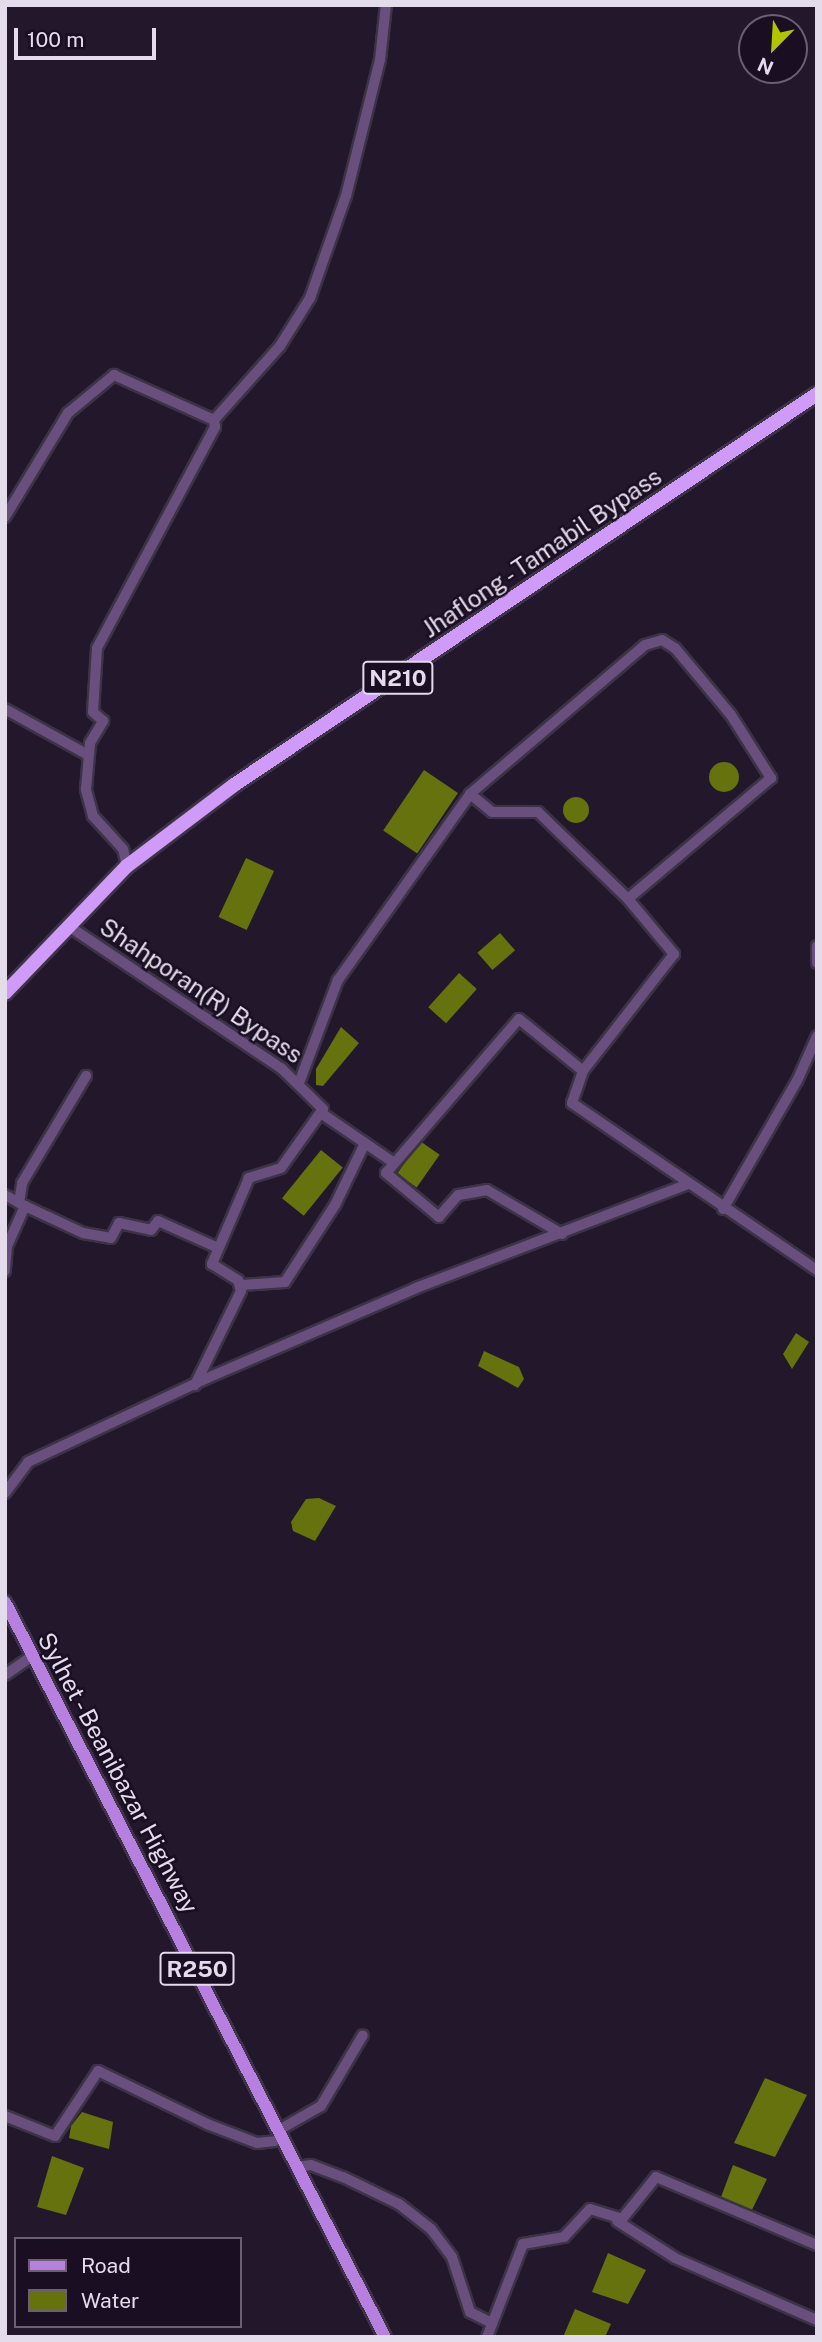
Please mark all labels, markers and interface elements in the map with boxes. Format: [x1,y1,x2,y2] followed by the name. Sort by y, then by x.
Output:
[18,14,159,58] scale bar
[738,14,808,84] north arrow
[27,27,84,52] text: 100 m
[754,53,777,79] text: N
[414,460,670,646] street label: Jhaflong - Tamabil Bypass
[361,658,435,698] road number: N210
[94,913,308,1069] street label: Shahporan(R) Bypass
[30,1625,206,1921] street label: Sylhet - Beanibazar Highway
[158,1950,235,1988] road number: R250
[14,2237,242,2328] legend
[81,2253,131,2278] text: Road
[81,2288,139,2313] text: Water

